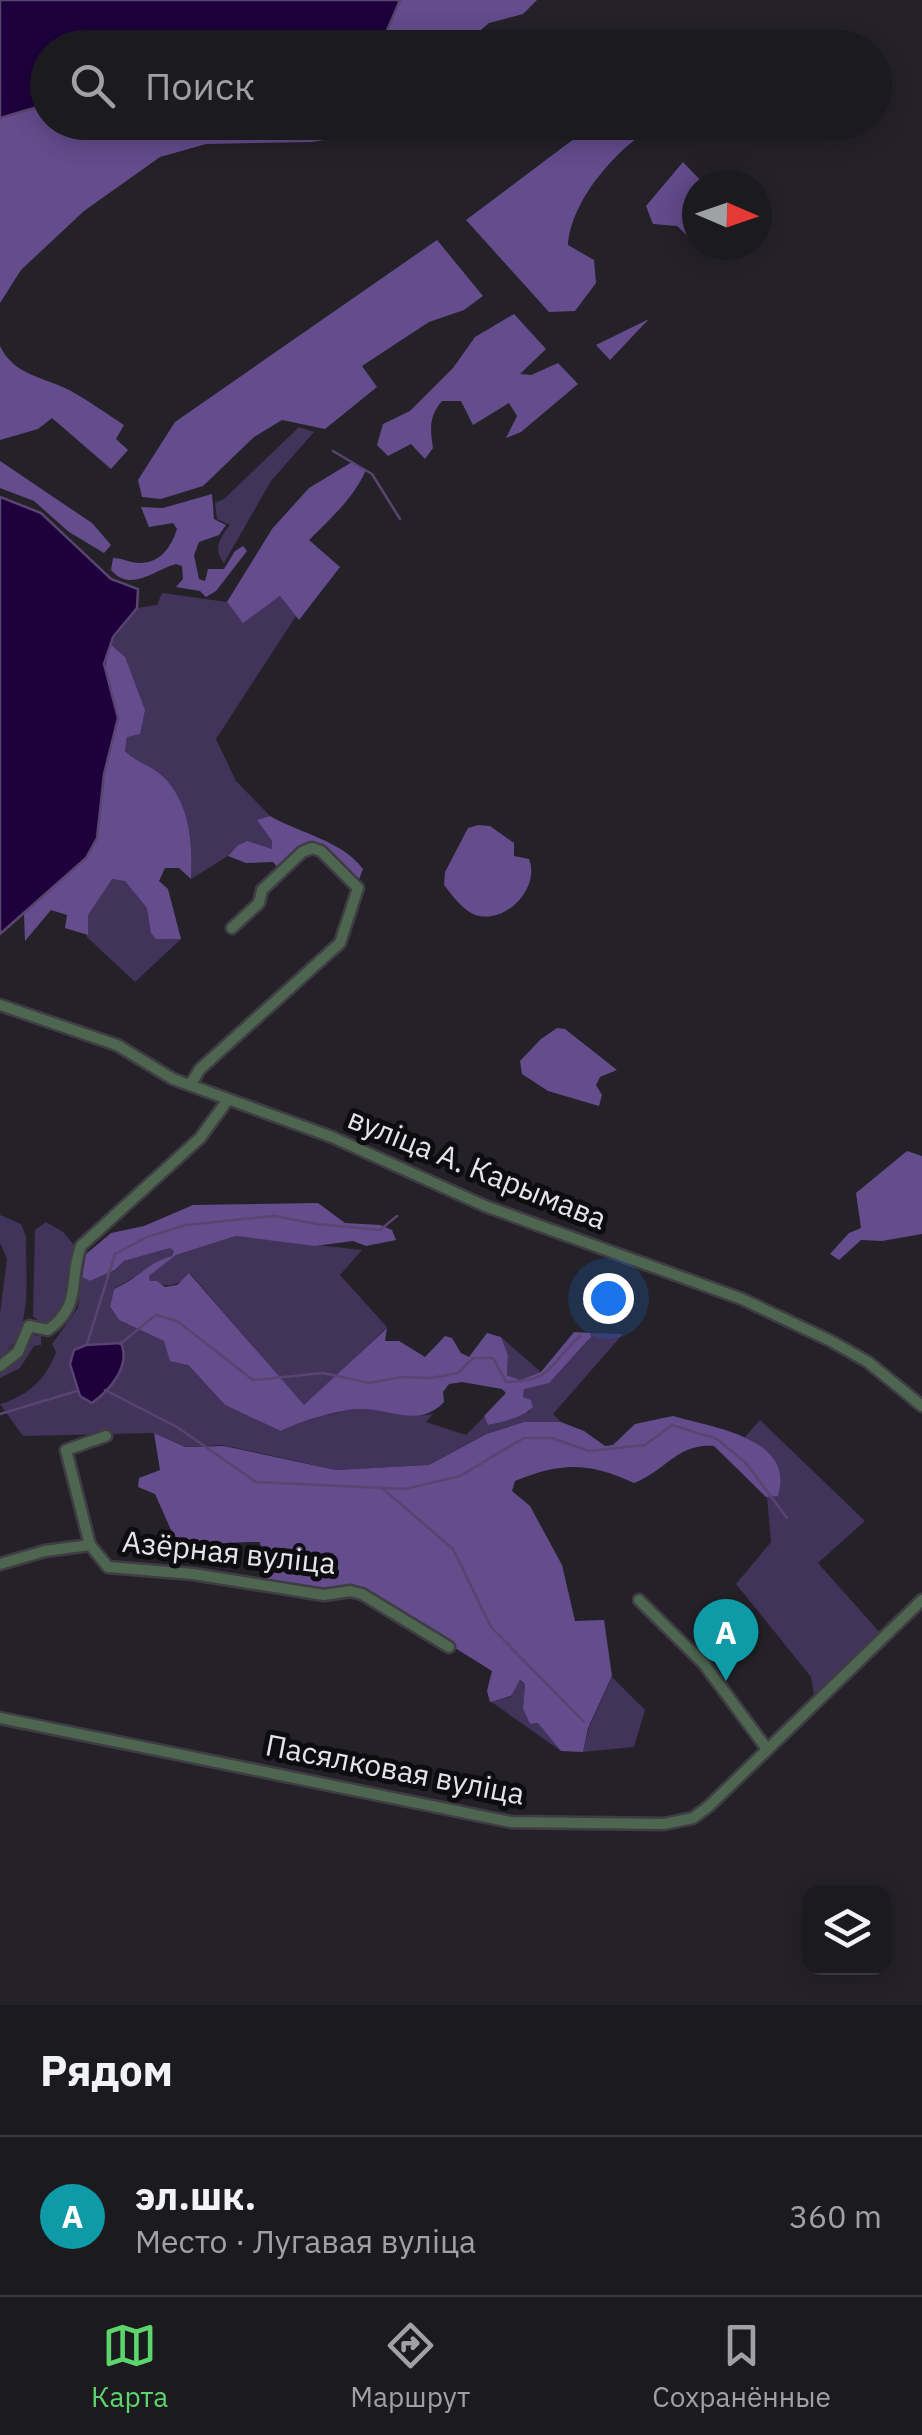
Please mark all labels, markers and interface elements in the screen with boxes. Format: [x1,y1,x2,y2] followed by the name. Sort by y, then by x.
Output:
[30,30,892,140] search box
[65,58,120,113] icon: search
[145,61,255,110] text: Поиск
[682,170,772,260] north arrow
[342,1098,613,1237] street label: вуліца А. Карымава
[583,1273,634,1324] your location
[121,1521,338,1582] street label: Азёрная вуліца
[694,1598,758,1681] pin: A
[263,1724,528,1813] street label: Пасялковая вуліца
[802,1885,892,1975] map controls
[802,1885,892,1975] button: layers
[40,2043,173,2098] text: Рядом
[135,2171,256,2220] text: эл.шк.
[62,2195,83,2237] text: A
[789,2195,882,2237] text: 360 m
[135,2220,476,2262] text: Место · Лугавая вуліца
[91,2318,168,2415] tab: Карта
[350,2318,470,2415] tab: Маршрут
[652,2318,831,2415] tab: Сохранённые

